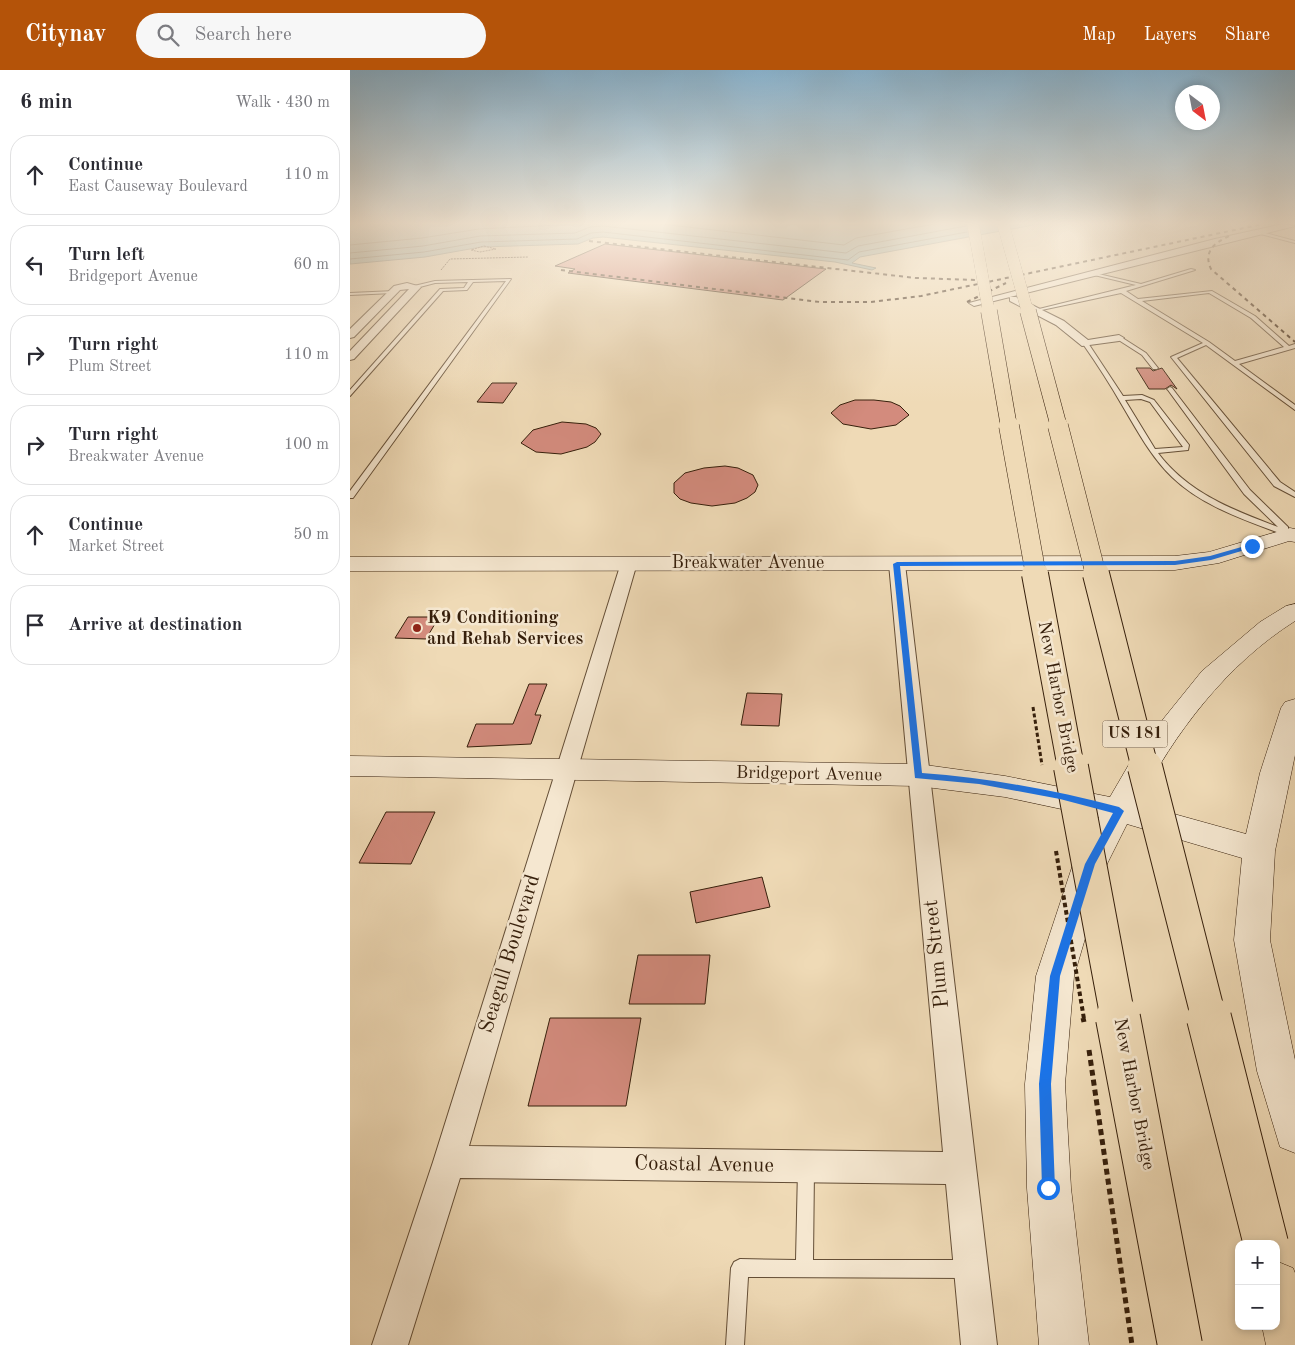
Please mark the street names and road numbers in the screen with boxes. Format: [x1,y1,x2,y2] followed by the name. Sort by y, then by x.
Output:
[672,554,824,572] street label: Breakwater Avenue
[1034,620,1082,774] street label: New Harbor Bridge
[1102,721,1168,748] road number: US 181
[736,764,882,784] street label: Bridgeport Avenue
[476,872,544,1036] street label: Seagull Boulevard
[921,899,953,1009] street label: Plum Street
[1110,1017,1158,1171] street label: New Harbor Bridge
[634,1153,774,1177] street label: Coastal Avenue

